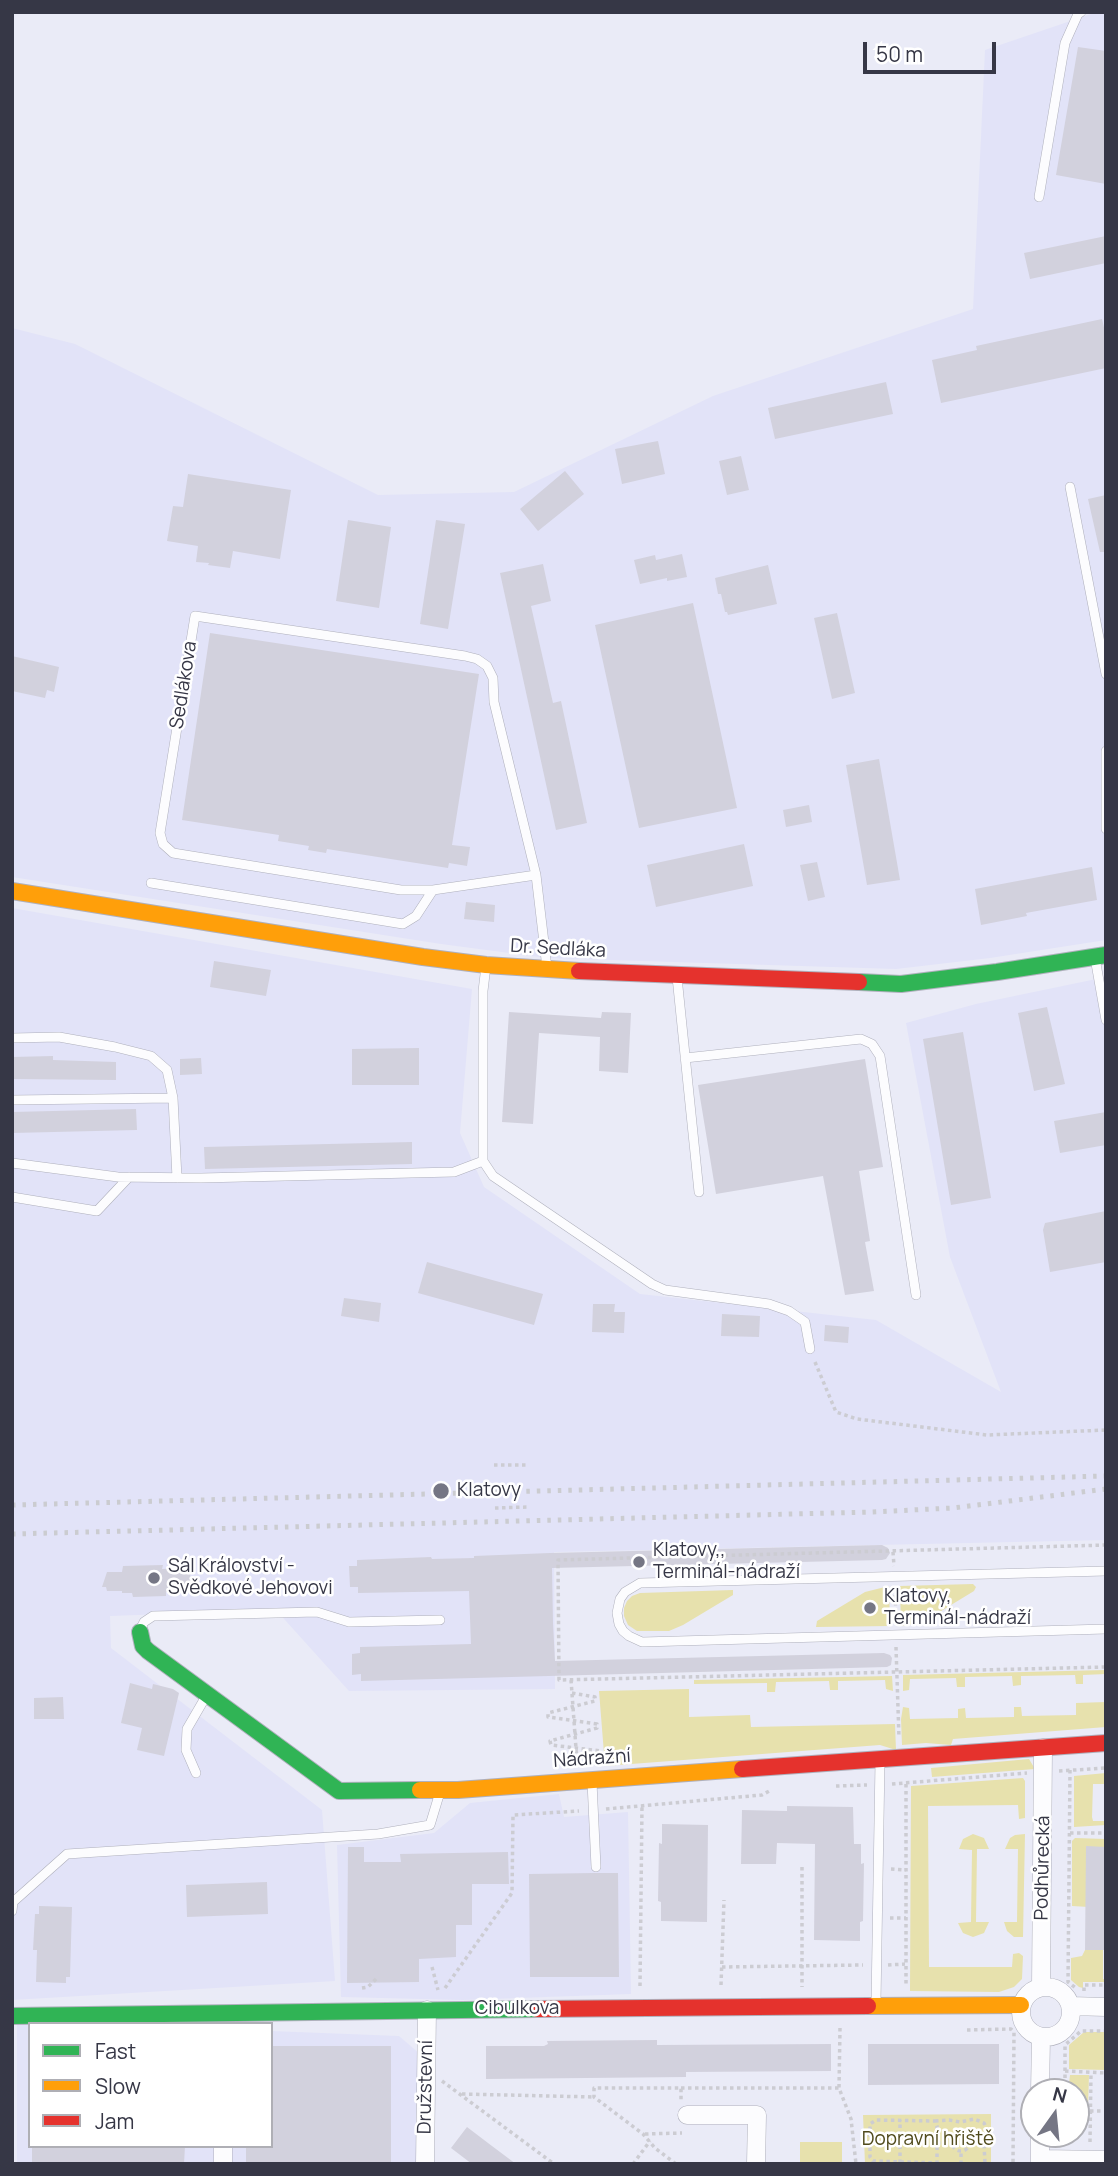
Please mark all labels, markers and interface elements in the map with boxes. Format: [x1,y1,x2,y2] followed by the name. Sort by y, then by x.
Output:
[866,28,999,72] scale bar
[876,40,923,68] text: 50 m
[166,639,202,731] street label: Sedlákova
[510,935,606,963] street label: Dr. Sedláka
[457,1480,521,1502] place label: Klatovy
[431,1481,451,1501] marker: Klatovy
[653,1540,800,1584] place label: Klatovy,, Terminál-nádraží
[631,1554,647,1570] marker: Klatovy,, Terminál-nádraží
[168,1556,333,1600] place label: Sál Království - Svědkové Jehovovi
[146,1570,162,1586] marker: Sál Království - Svědkové Jehovovi
[884,1586,1031,1630] place label: Klatovy, Terminál-nádraží
[862,1600,878,1616] marker: Klatovy, Terminál-nádraží
[552,1745,632,1773] street label: Nádražní
[1031,1815,1055,1921] street label: Podhůrecká
[475,1998,559,2020] street label: Cibulkova
[28,2022,273,2148] legend
[95,2037,136,2065] text: Fast
[414,2040,438,2134] street label: Družstevní
[95,2072,141,2100] text: Slow
[1020,2078,1090,2148] north arrow
[1050,2080,1070,2109] text: N
[95,2107,134,2135] text: Jam
[862,2129,994,2151] park label: Dopravní hřiště

